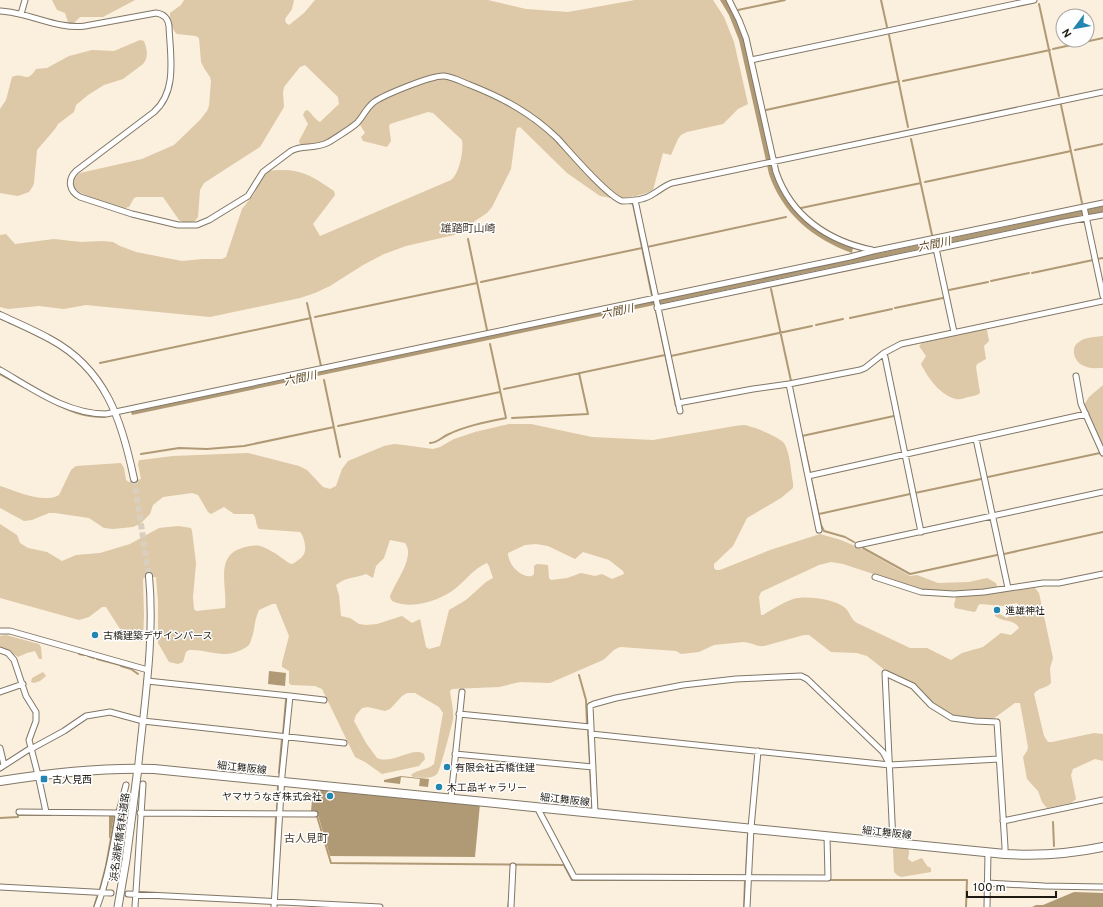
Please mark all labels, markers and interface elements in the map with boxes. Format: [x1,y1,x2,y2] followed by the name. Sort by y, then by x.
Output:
[1055,8,1095,48] north arrow
[1059,26,1075,40] text: N
[441,222,496,236] district label: 雄踏町山崎
[917,234,953,255] water label: 六間川
[600,301,636,322] water label: 六間川
[283,368,319,389] water label: 六間川
[992,605,1002,615] marker: 進雄神社
[1005,605,1045,618] place label: 進雄神社
[90,630,100,640] marker: 古橋建築デザインパース
[103,630,213,643] place label: 古橋建築デザインパース
[216,759,267,778] street label: 細江舞阪線
[442,762,452,772] marker: 有限会社古橋住建
[455,762,535,775] place label: 有限会社古橋住建
[39,774,49,784] marker: 古人見西
[52,774,92,787] place label: 古人見西
[434,782,444,792] marker: 木工品ギャラリー
[447,782,527,795] place label: 木工品ギャラリー
[222,791,322,804] place label: ヤマサうなぎ株式会社
[325,791,335,801] marker: ヤマサうなぎ株式会社
[539,791,590,810] street label: 細江舞阪線
[108,792,133,883] street label: 浜名湖新橋有料道路
[861,824,912,843] street label: 細江舞阪線
[284,832,328,846] district label: 古人見町
[967,873,1056,899] scale bar
[973,880,1006,896] text: 100 m

